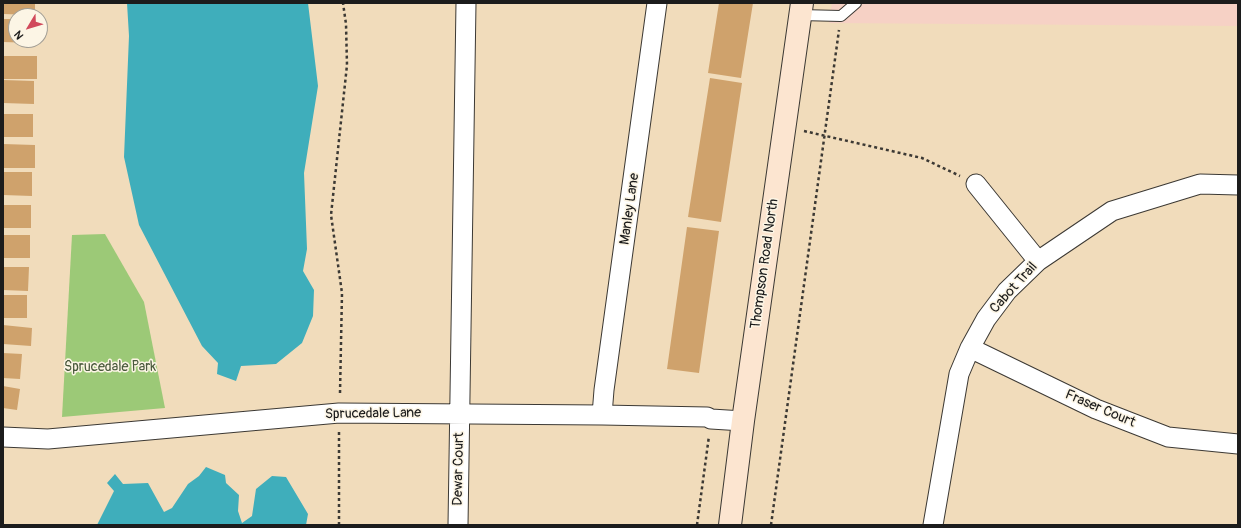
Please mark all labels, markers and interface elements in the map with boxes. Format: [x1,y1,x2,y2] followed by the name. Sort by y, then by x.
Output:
[8,8,48,48] north arrow
[12,28,26,42] text: N
[617,172,643,246] street label: Manley Lane
[748,198,782,330] street label: Thompson Road North
[987,259,1041,317] street label: Cabot Trail
[64,359,156,375] park label: Sprucedale Park
[1062,387,1138,431] street label: Fraser Court
[325,405,421,423] street label: Sprucedale Lane
[450,432,468,506] street label: Dewar Court

